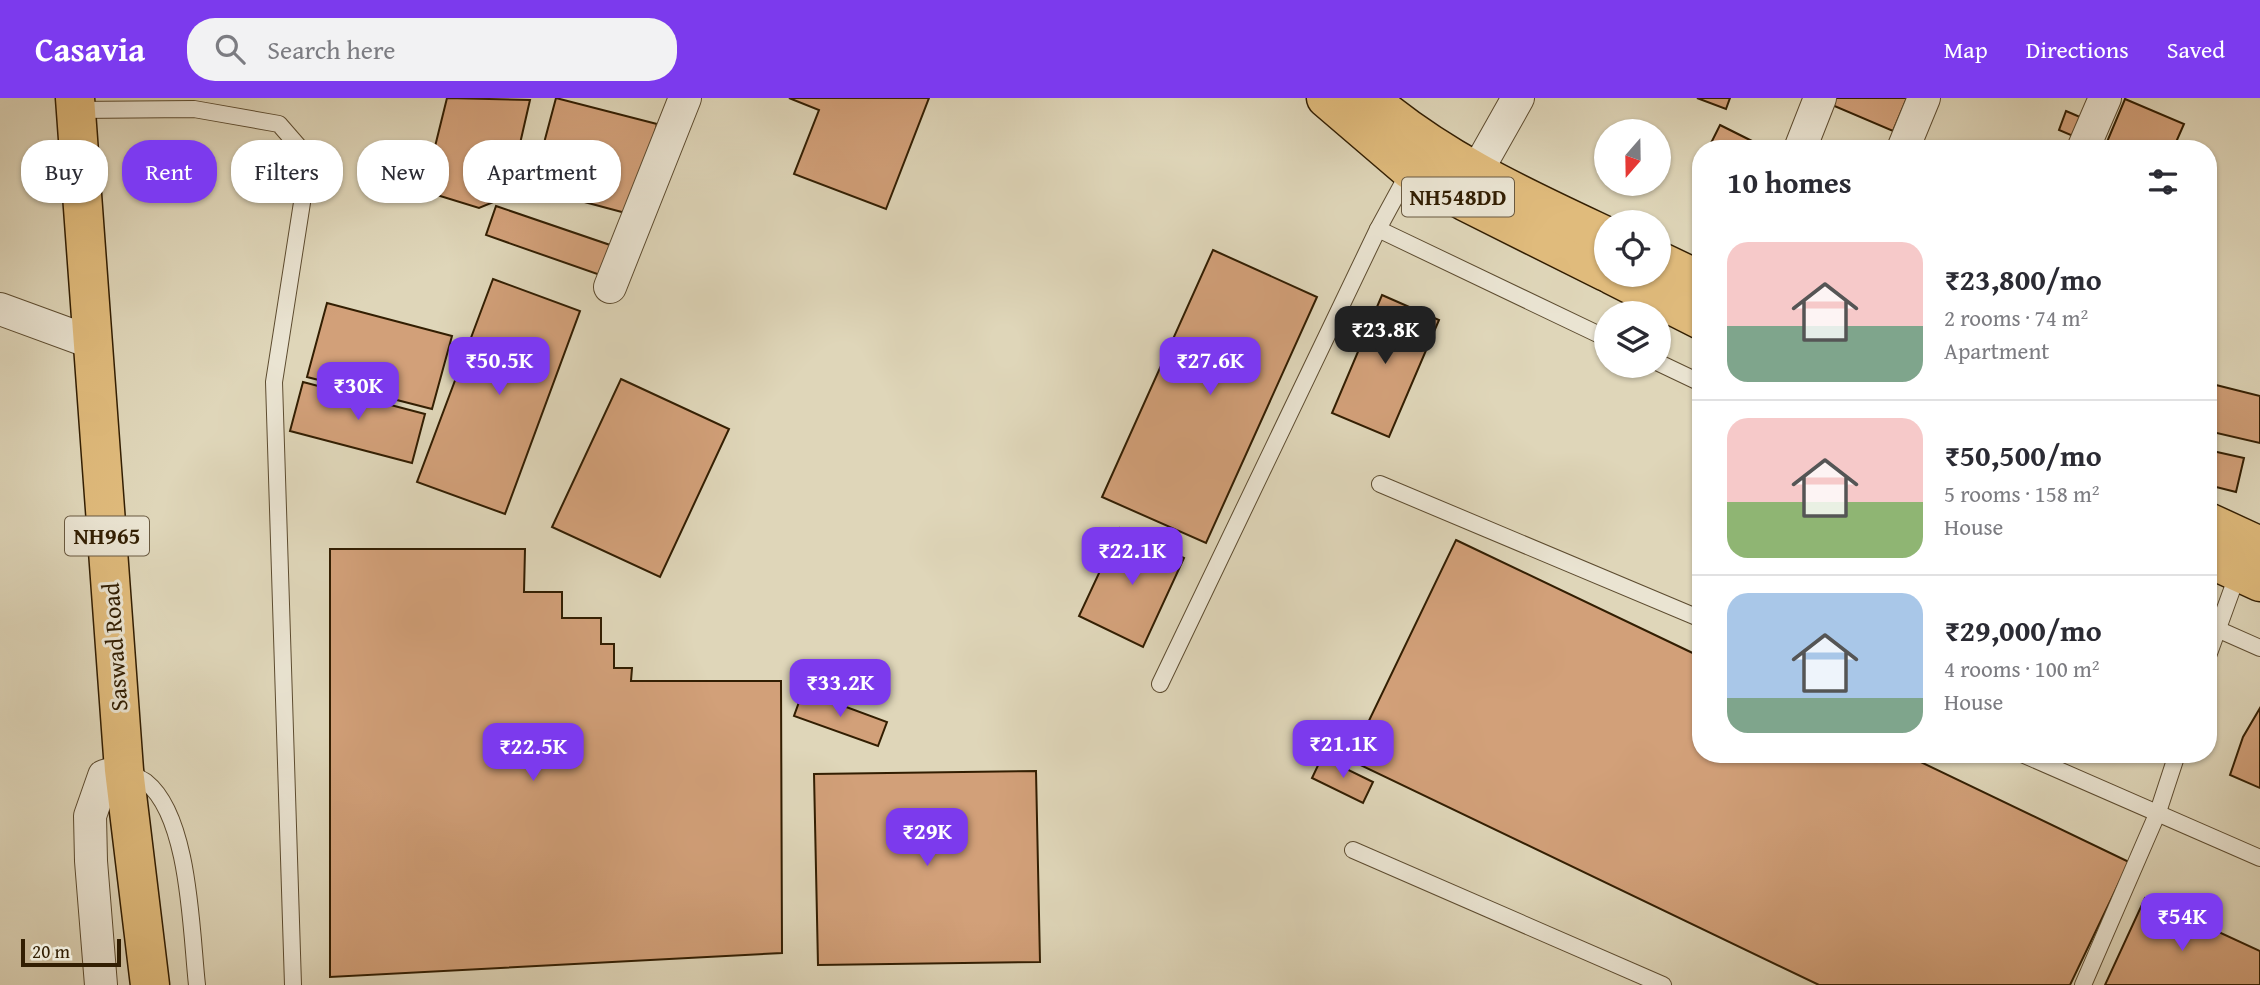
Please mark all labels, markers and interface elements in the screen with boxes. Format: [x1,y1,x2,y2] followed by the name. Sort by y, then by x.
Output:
[187,18,677,81] search box
[35,25,145,73] text: Casavia
[211,30,249,68] icon: search
[267,30,396,69] text: Search here
[1944,32,1988,67] text: Map
[2026,32,2129,67] text: Directions
[2167,32,2225,67] text: Saved
[1594,119,1671,196] north arrow
[1594,119,1671,378] map controls
[21,140,108,203] chip: Buy
[122,140,217,203] chip: Rent
[231,140,343,203] chip: Filters
[357,140,449,203] chip: New
[463,140,621,203] chip: Apartment
[1727,160,1852,204] text: 10 homes
[2144,163,2182,201] icon: filters
[1402,178,1514,216] road number: NH548DD
[1594,210,1671,287] button: locate
[1944,257,2102,301] text: ₹23,800/mo
[1783,270,1867,354] icon: home
[1594,301,1671,378] button: layers
[1944,301,2088,334] text: 2 rooms · 74 m²
[1328,306,1442,366] pin: ₹23.8K
[1351,312,1419,345] text: ₹23.8K
[1944,334,2049,367] text: Apartment
[442,338,556,397] pin: ₹50.5K
[1153,338,1267,397] pin: ₹27.6K
[465,343,533,376] text: ₹50.5K
[1176,343,1244,376] text: ₹27.6K
[317,362,399,422] pin: ₹30K
[333,368,383,401] text: ₹30K
[1944,433,2102,477] text: ₹50,500/mo
[1783,446,1867,530] icon: home
[1944,477,2099,510] text: 5 rooms · 158 m²
[1944,510,2003,543] text: House
[65,516,149,556] road number: NH965
[1075,528,1189,587] pin: ₹22.1K
[1098,533,1166,566] text: ₹22.1K
[93,581,136,713] street label: Saswad Road
[1944,608,2102,652] text: ₹29,000/mo
[1783,621,1867,705] icon: home
[1944,652,2099,685] text: 4 rooms · 100 m²
[783,660,897,719] pin: ₹33.2K
[806,665,874,698] text: ₹33.2K
[1944,685,2003,718] text: House
[1286,720,1400,780] pin: ₹21.1K
[476,724,590,783] pin: ₹22.5K
[1309,726,1377,759] text: ₹21.1K
[499,729,567,762] text: ₹22.5K
[886,808,968,868] pin: ₹29K
[902,814,952,847] text: ₹29K
[2141,894,2223,953] pin: ₹54K
[2157,899,2207,932] text: ₹54K
[21,936,121,968] scale bar
[32,937,70,965] text: 20 m

